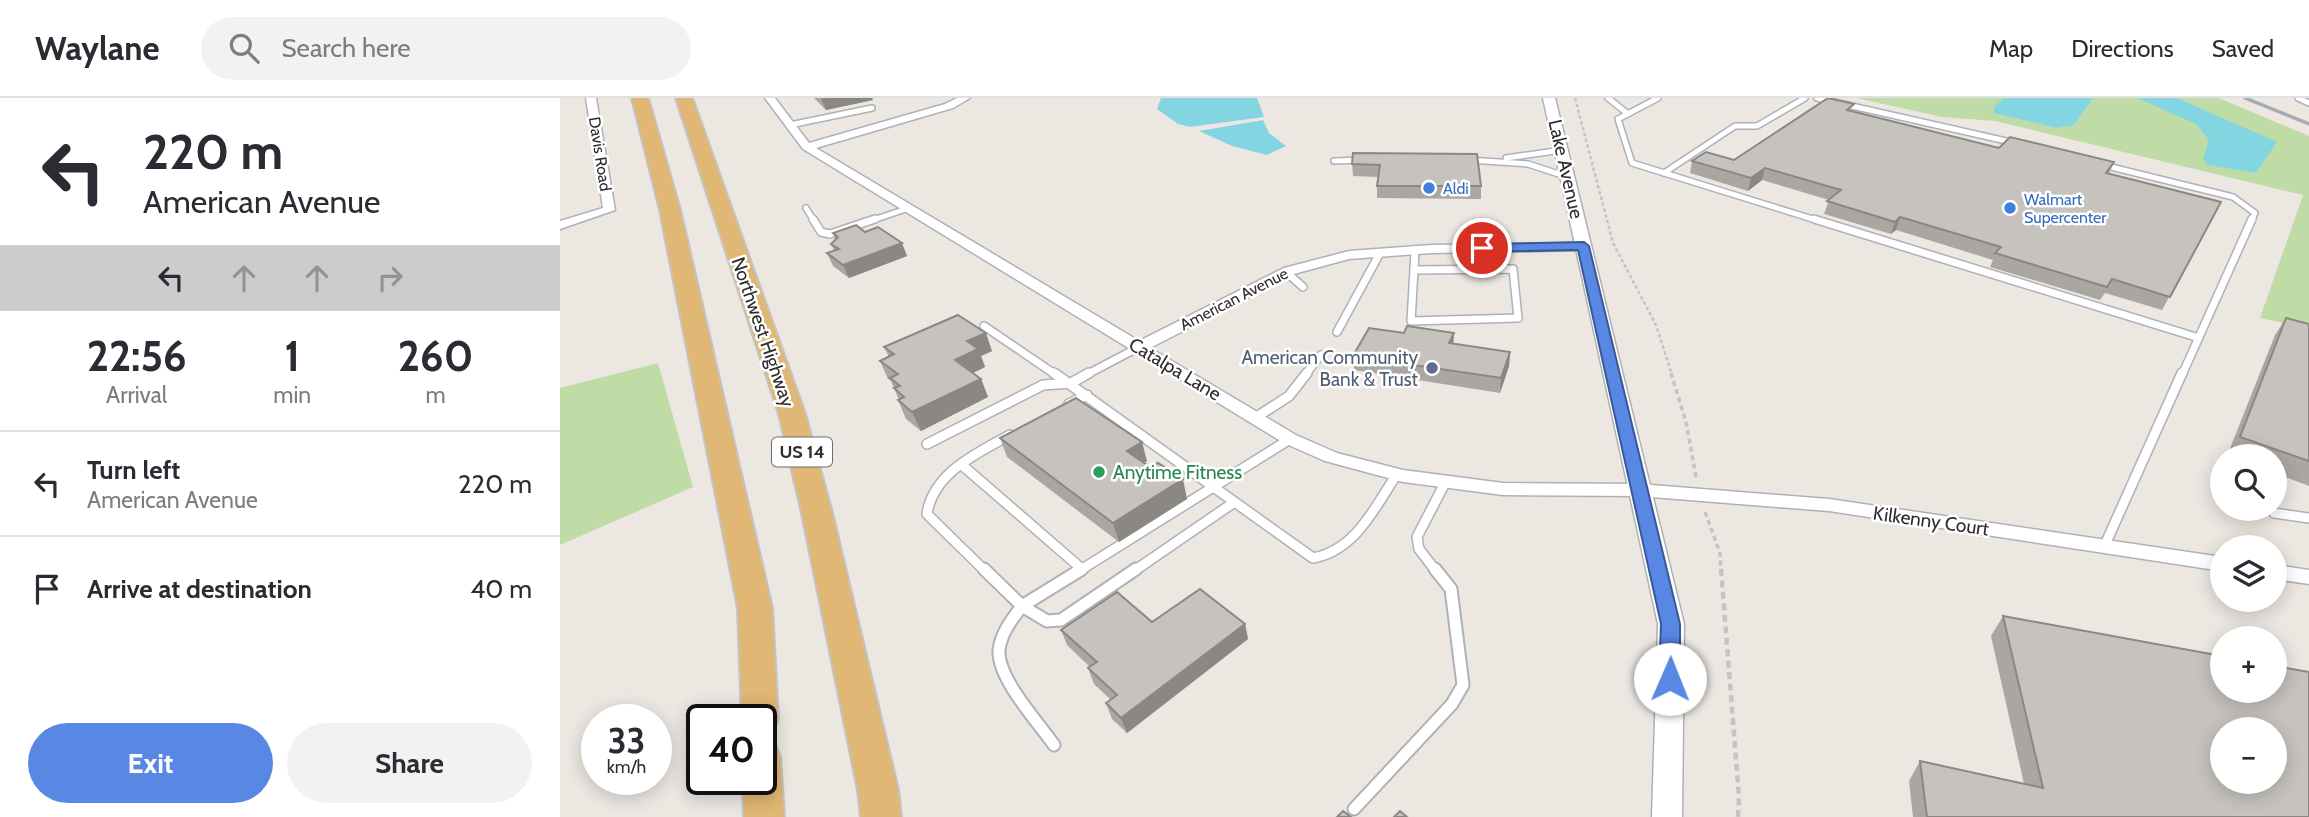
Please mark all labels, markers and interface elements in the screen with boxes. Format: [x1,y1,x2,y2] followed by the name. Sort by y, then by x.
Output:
[201,17,691,80] search box
[35,28,159,68] text: Waylane
[225,29,263,67] icon: search
[281,32,411,64] text: Search here
[1989,34,2033,63] text: Map
[2071,34,2174,63] text: Directions
[2212,34,2274,63] text: Saved
[585,115,615,193] street label: Davis Road
[1543,117,1589,221] street label: Lake Avenue
[143,122,283,181] text: 220 m
[28,126,119,217] icon: left
[1443,179,1469,198] place label: Aldi
[1421,180,1437,196] marker: Aldi
[143,182,381,221] text: American Avenue
[2024,190,2107,227] place label: Walmart Supercenter
[2002,200,2018,216] marker: Walmart Supercenter
[1452,218,1512,278] pin
[1463,229,1501,267] icon: arrive
[727,254,800,410] street label: Northwest Highway
[152,259,190,297] icon: left
[225,259,263,297] icon: ahead
[298,259,336,297] icon: ahead
[371,259,409,297] icon: right
[1177,264,1291,334] street label: American Avenue
[87,330,187,382] text: 22:56
[284,330,300,382] text: 1
[398,330,473,382] text: 260
[1125,332,1226,406] street label: Catalpa Lane
[1241,346,1419,391] place label: American Community Bank & Trust
[1424,360,1440,376] marker: American Community Bank & Trust
[106,381,167,409] text: Arrival
[273,381,311,409] text: min
[426,381,446,409] text: m
[772,438,832,466] road number: US 14
[2210,444,2287,794] map controls
[2210,444,2287,521] button: search
[87,454,180,486] text: Turn left
[1113,461,1242,484] place label: Anytime Fitness
[1091,464,1107,480] marker: Anytime Fitness
[28,465,66,503] icon: left
[458,468,532,500] text: 220 m
[87,486,258,514] text: American Avenue
[1872,501,1991,541] street label: Kilkenny Court
[2210,535,2287,612] button: layers
[28,570,66,608] icon: arrive
[87,573,312,605] text: Arrive at destination
[470,573,532,605] text: 40 m
[2210,626,2287,703] button: +
[1633,642,1707,716] position arrow
[686,704,777,795] speed limit sign: 40
[2210,717,2287,794] button: −
[608,719,645,762] text: 33
[28,723,273,803] button: Exit
[287,723,532,803] button: Share
[607,756,646,778] text: km/h

